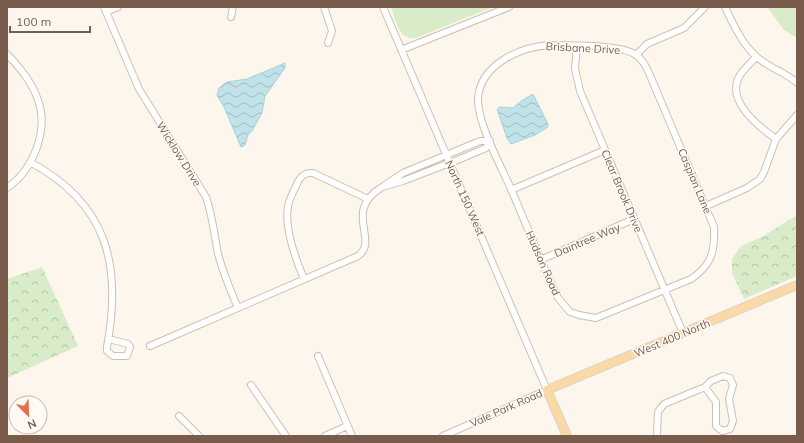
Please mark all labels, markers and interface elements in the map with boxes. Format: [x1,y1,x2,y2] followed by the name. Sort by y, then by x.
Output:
[10,8,90,34] scale bar
[16,14,51,29] text: 100 m
[545,39,621,57] street label: Brisbane Drive
[154,119,204,189] street label: Wicklow Drive
[675,146,715,216] street label: Caspian Lane
[598,147,646,235] street label: Clear Brook Drive
[442,158,488,238] street label: North 150 West
[552,220,622,260] street label: Daintree Way
[522,228,564,298] street label: Hudson Road
[632,316,712,360] street label: West 400 North
[467,386,545,430] street label: Vale Park Road
[8,395,48,435] north arrow
[25,416,38,432] text: N

